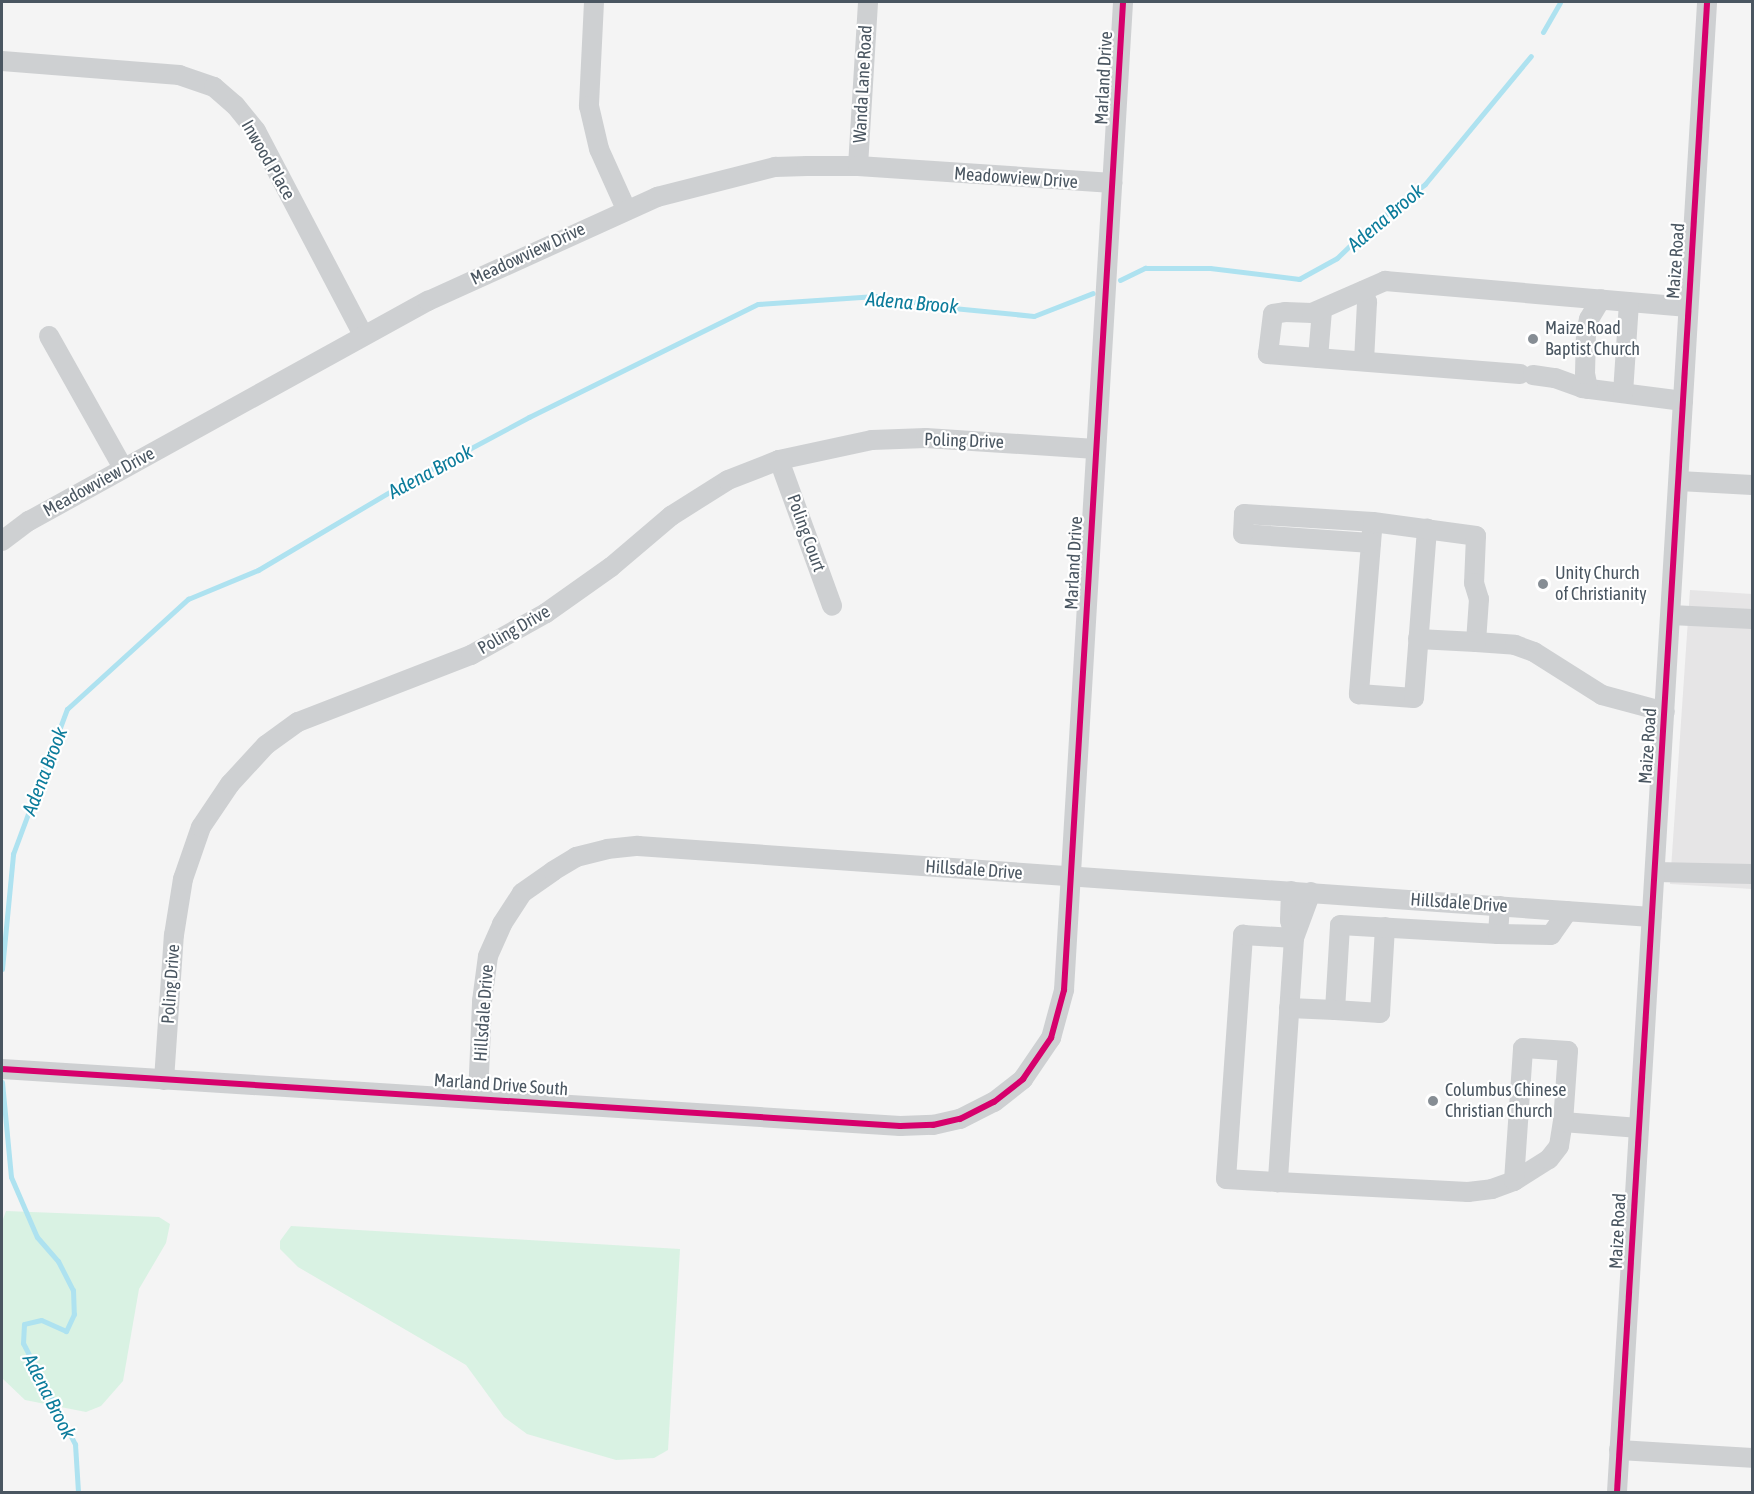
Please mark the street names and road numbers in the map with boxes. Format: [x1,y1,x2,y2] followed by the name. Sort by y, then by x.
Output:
[849,24,877,144] street label: Wanda Lane Road
[1091,31,1117,125] street label: Marland Drive
[236,116,300,204] street label: Inwood Place
[953,163,1079,193] street label: Meadowview Drive
[467,218,589,290] street label: Meadowview Drive
[1663,222,1689,300] street label: Maize Road
[924,429,1004,453] street label: Poling Drive
[40,443,158,521] street label: Meadowview Drive
[782,491,830,575] street label: Poling Court
[1061,516,1087,610] street label: Marland Drive
[474,601,554,659] street label: Poling Drive
[1635,707,1661,785] street label: Maize Road
[925,856,1023,884] street label: Hillsdale Drive
[1410,889,1508,917] street label: Hillsdale Drive
[157,943,185,1025] street label: Poling Drive
[470,964,498,1062] street label: Hillsdale Drive
[433,1070,569,1100] street label: Marland Drive South
[1605,1193,1631,1269] street label: Maize Road

